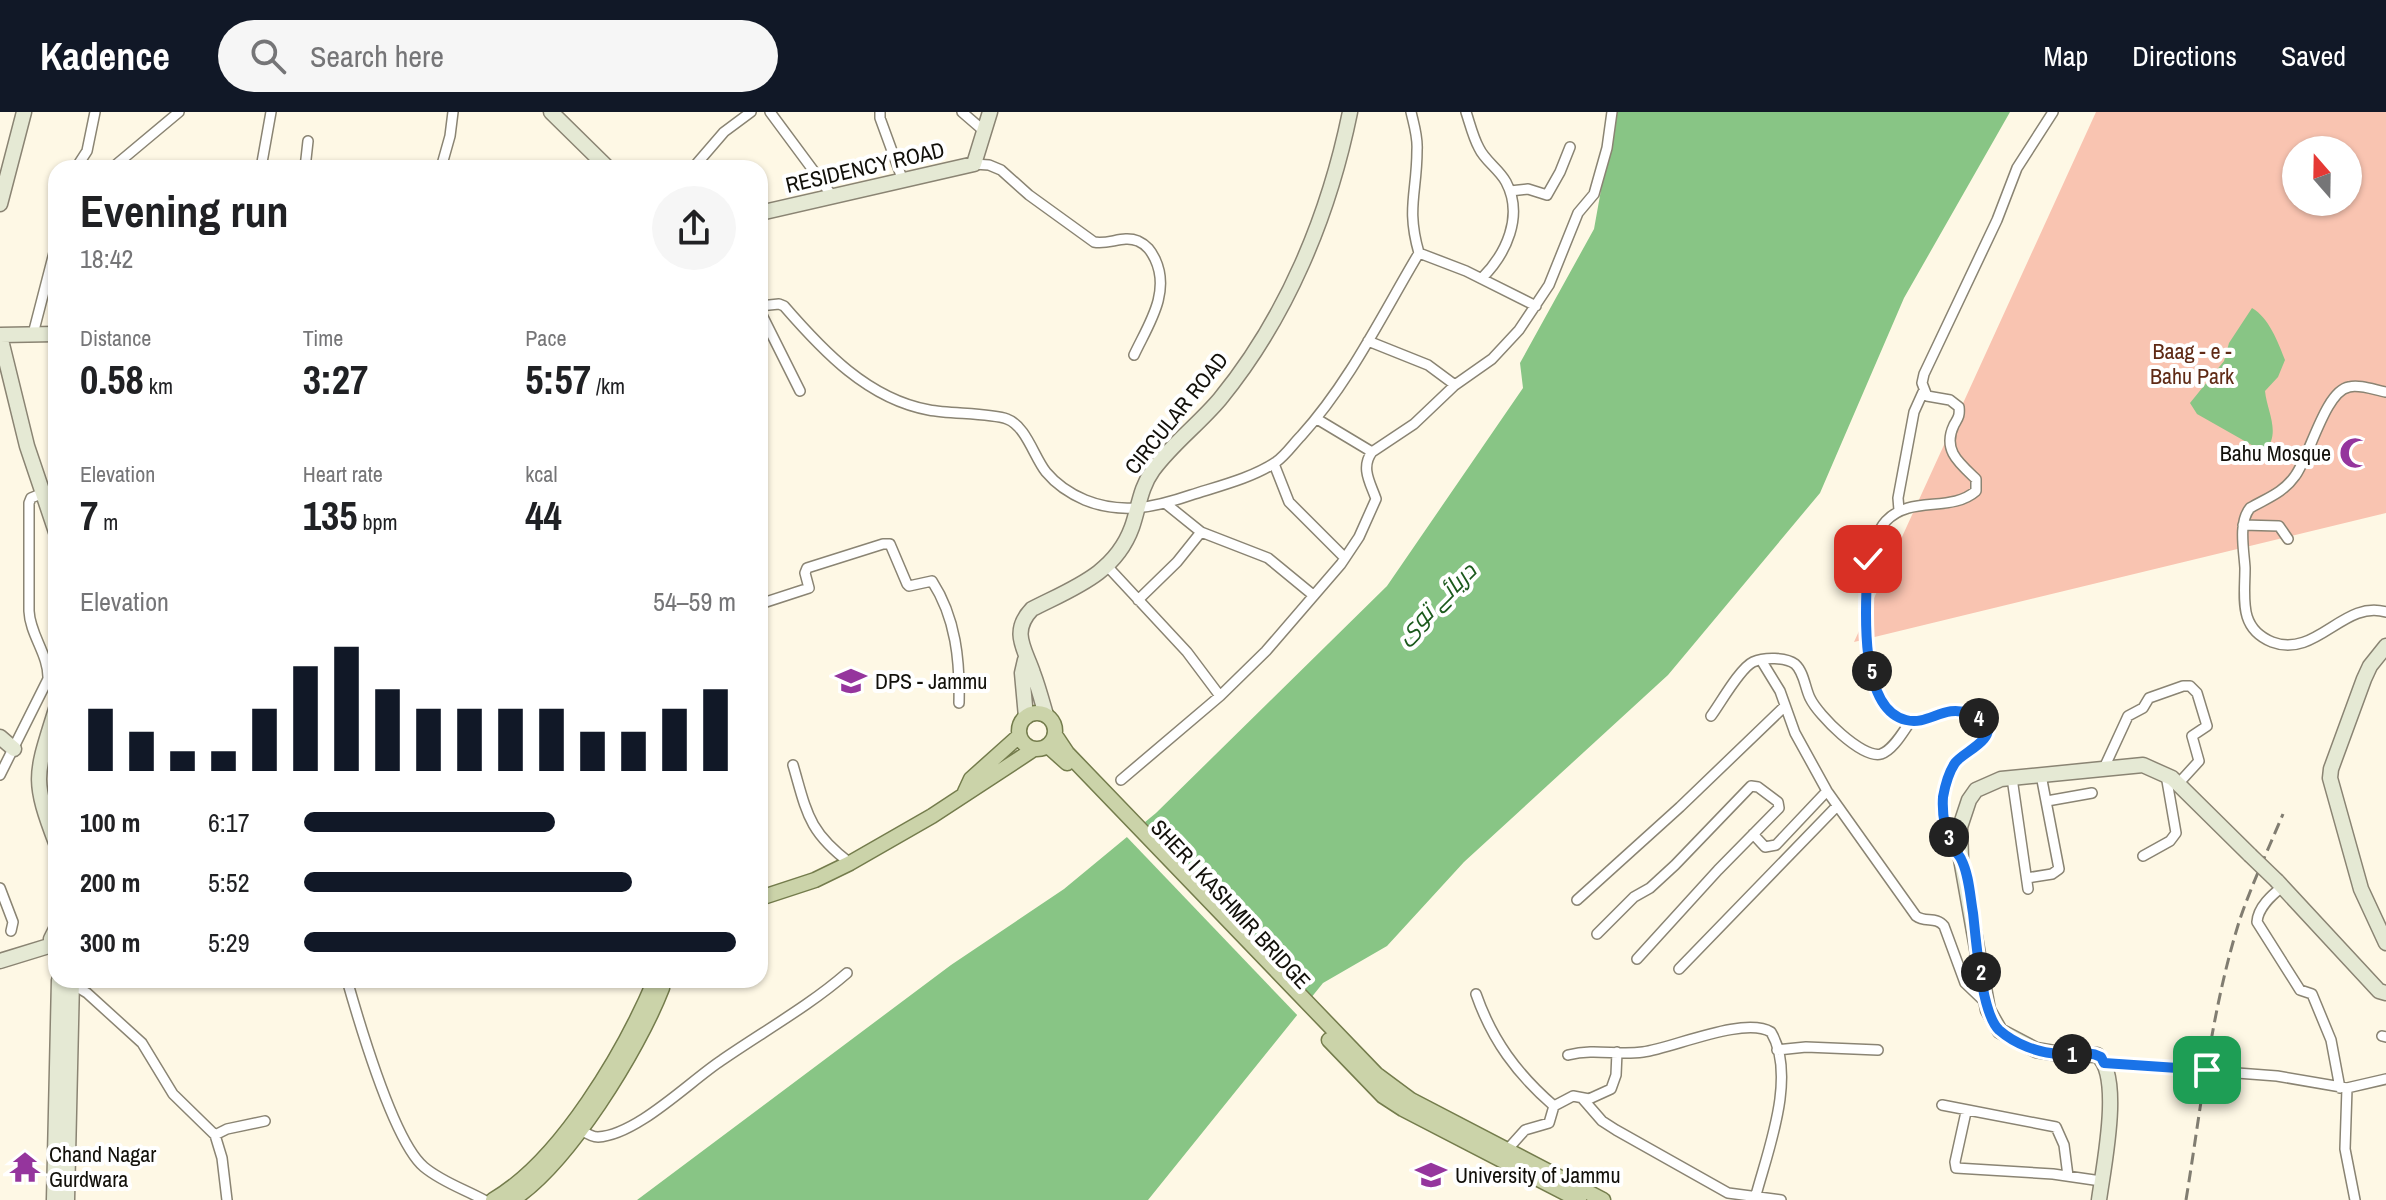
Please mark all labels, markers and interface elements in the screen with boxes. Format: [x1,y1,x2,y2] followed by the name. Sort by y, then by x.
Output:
[218,20,778,92] search box
[40,31,170,82] text: Kadence
[246,34,290,78] icon: search
[310,36,444,76] text: Search here
[2044,37,2088,75] text: Map
[2132,37,2237,75] text: Directions
[2281,37,2346,75] text: Saved
[783,134,947,200] street label: RESIDENCY ROAD
[2282,136,2362,216] north arrow
[2282,136,2362,216] map controls
[80,181,289,241] text: Evening run
[652,186,736,270] button: share
[80,241,133,276] text: 18:42
[80,323,151,353] text: Distance
[303,323,343,353] text: Time
[525,323,566,353] text: Pace
[2150,336,2235,391] park label: Baag - e - Bahu Park
[1117,346,1235,480] street label: CIRCULAR ROAD
[80,353,144,406] text: 0.58
[303,353,368,406] text: 3:27
[525,353,591,406] text: 5:57
[144,371,173,401] text: km
[591,371,625,401] text: /km
[2338,436,2372,470] mosque icon: Bahu Mosque
[2220,438,2331,468] place label: Bahu Mosque
[80,459,155,489] text: Elevation
[303,459,383,489] text: Heart rate
[525,459,557,489] text: kcal
[80,489,98,542] text: 7
[303,489,357,542] text: 135
[525,489,562,542] text: 44
[98,507,118,537] text: m
[357,507,398,537] text: bpm
[1834,525,1902,593] pin
[1846,537,1890,581] icon: check
[1388,554,1484,650] water label: دریائے توی
[80,584,169,619] text: Elevation
[653,584,736,619] text: 54–59 m
[1852,651,1892,691] pin: 5
[1867,656,1877,686] text: 5
[834,664,868,698] school or university icon: DPS - Jammu
[875,666,987,696] place label: DPS - Jammu
[1959,698,1999,738] pin: 4
[1974,703,1984,733] text: 4
[80,805,140,840] text: 100 m
[208,805,250,840] text: 6:17
[1144,813,1318,995] street label: SHER I KASHMIR BRIDGE
[1929,817,1969,857] pin: 3
[1944,822,1954,852] text: 3
[80,865,140,900] text: 200 m
[208,865,250,900] text: 5:52
[80,925,140,960] text: 300 m
[208,925,250,960] text: 5:29
[1961,952,2001,992] pin: 2
[1976,957,1986,987] text: 2
[2052,1034,2092,1074] pin: 1
[2173,1036,2241,1104] pin
[2067,1039,2077,1069] text: 1
[2185,1048,2229,1092] icon: arrive
[49,1139,156,1194] place label: Chand Nagar Gurdwara
[8,1150,42,1184] temple icon: Chand Nagar Gurdwara
[1414,1158,1448,1192] school or university icon: University of Jammu
[1455,1160,1620,1190] place label: University of Jammu

